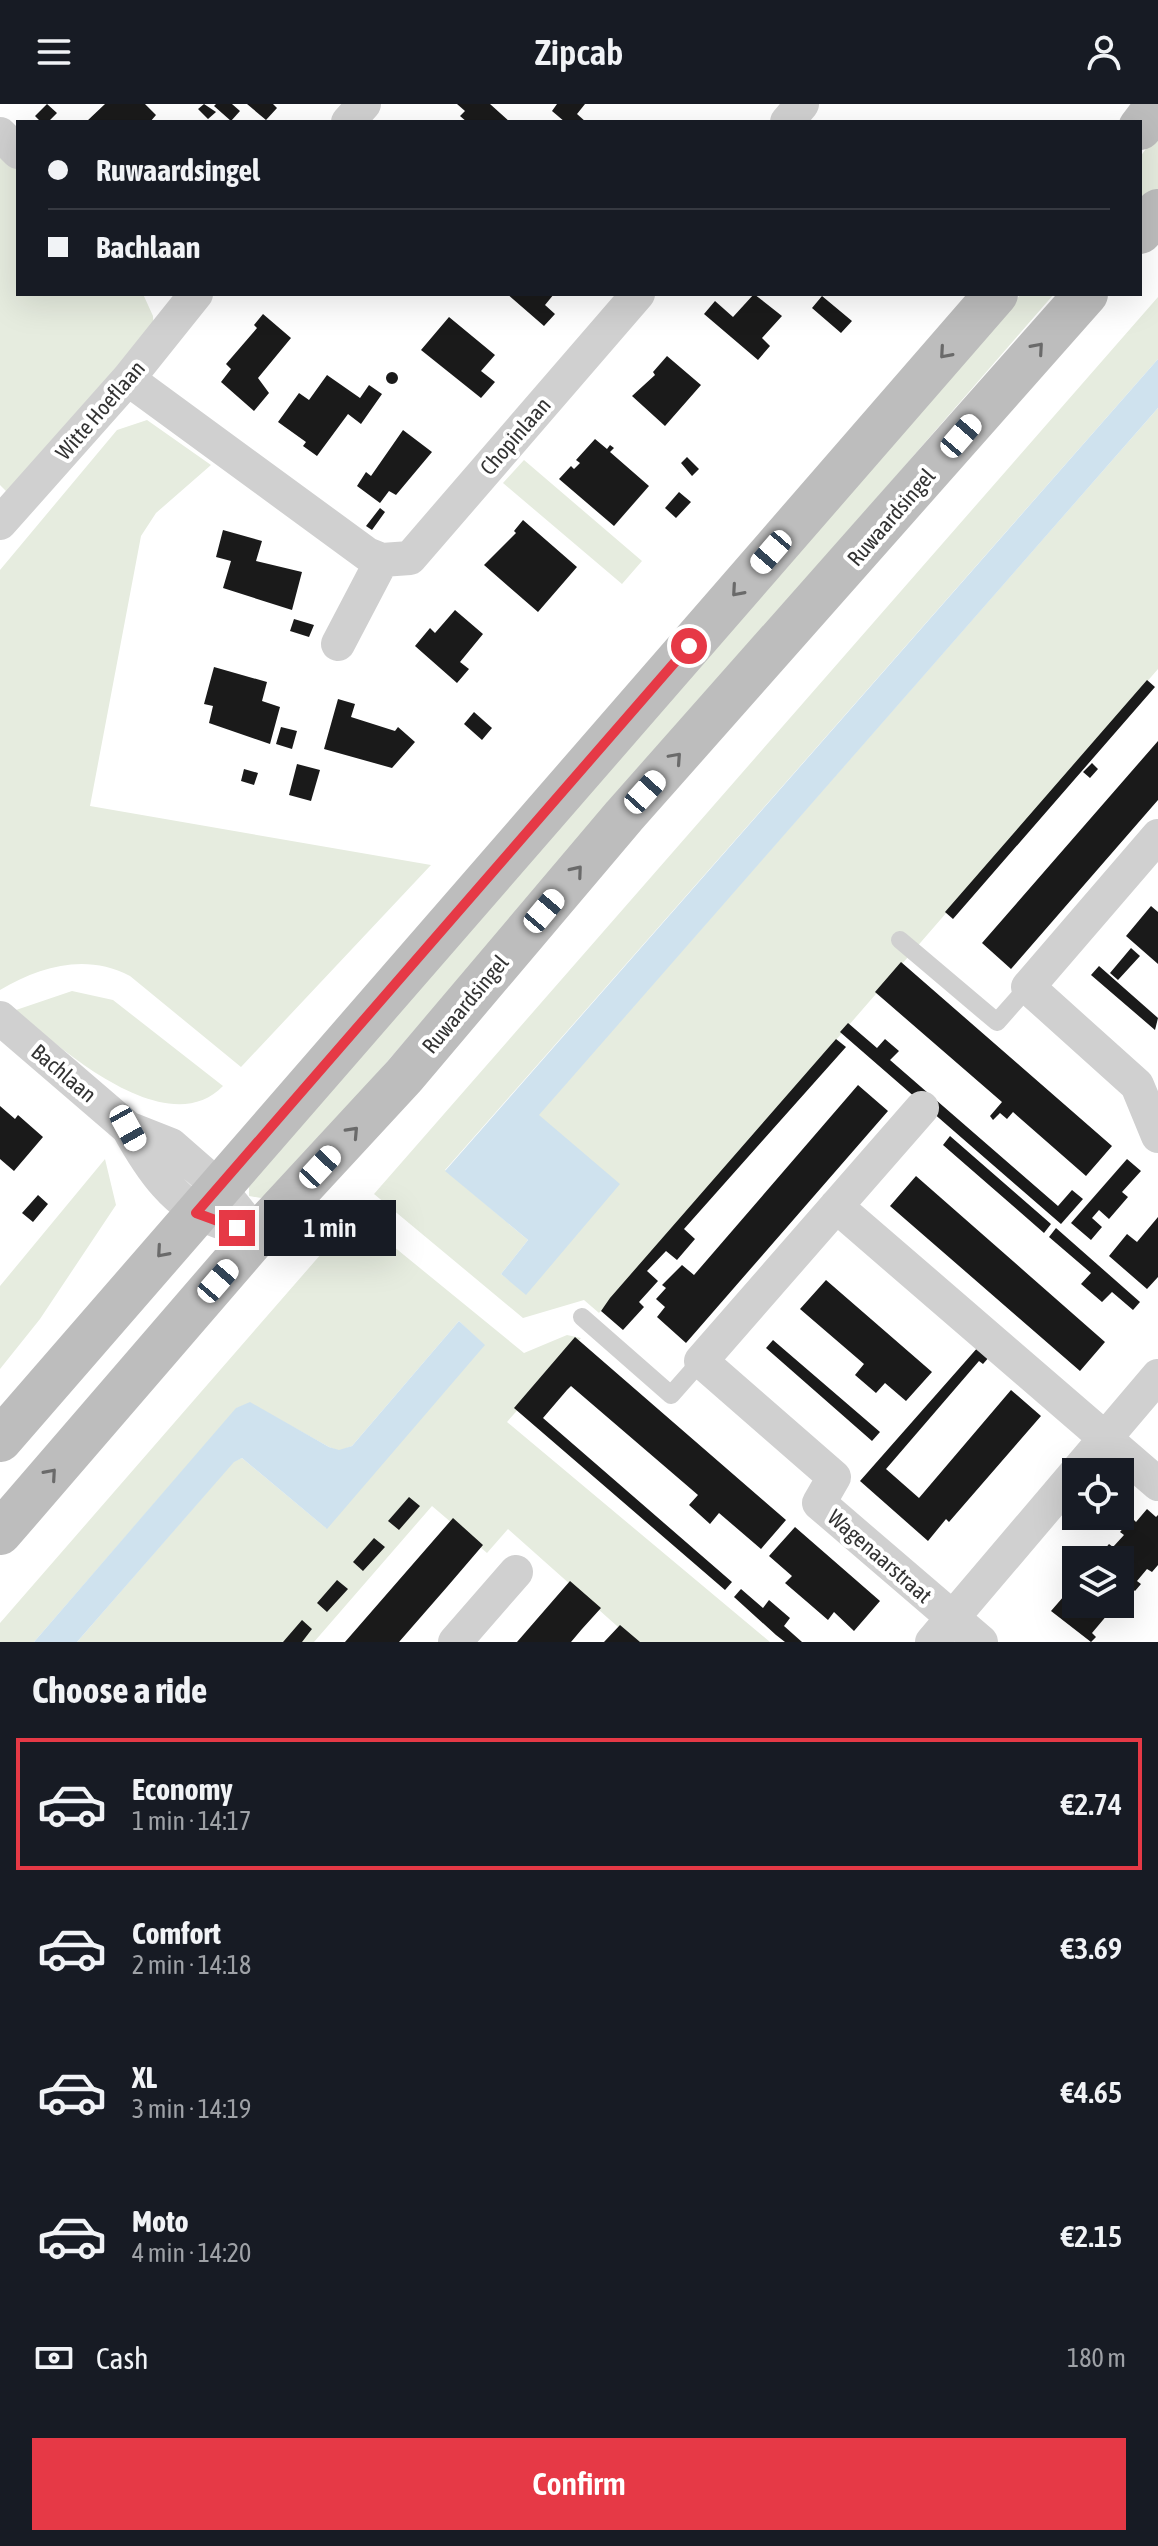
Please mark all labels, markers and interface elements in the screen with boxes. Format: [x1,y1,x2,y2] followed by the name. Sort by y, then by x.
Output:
[32,30,76,74] icon: menu
[1082,30,1126,74] icon: person
[535,31,623,73] text: Zipcab
[96,153,260,187] text: Ruwaardsingel
[96,230,200,264] text: Bachlaan
[940,343,955,358] one-way arrow
[1028,343,1043,358] one-way arrow
[50,355,150,465] street label: Witte Hoeflaan
[474,392,556,480] street label: Chopinlaan
[936,410,986,462] car
[842,463,940,571] street label: Ruwaardsingel
[746,526,796,578] car
[732,581,747,596] one-way arrow
[671,628,707,664] route start
[666,753,681,767] one-way arrow
[620,766,670,818] car
[567,866,582,880] one-way arrow
[519,885,569,937] car
[416,949,514,1058] street label: Ruwaardsingel
[26,1038,102,1108] street label: Bachlaan
[106,1101,150,1155] car
[343,1126,357,1141] one-way arrow
[295,1141,345,1193] car
[265,1200,397,1256] callout: 1 min
[219,1210,255,1246] route end
[303,1213,357,1243] text: 1 min
[158,1243,172,1257] one-way arrow
[193,1255,243,1307] car
[1062,1458,1134,1618] map controls
[1062,1458,1134,1530] button: locate
[41,1468,56,1483] one-way arrow
[823,1504,937,1608] street label: Wagenaarstraat
[1062,1546,1134,1618] button: layers
[32,1669,207,1711] text: Choose a ride
[36,1768,108,1840] icon: car
[132,1772,233,1806] text: Economy
[1061,1787,1122,1821] text: €2.74
[132,1806,251,1836] text: 1 min · 14:17
[36,1912,108,1984] icon: car
[132,1916,221,1950] text: Comfort
[1061,1931,1122,1965] text: €3.69
[132,1950,251,1980] text: 2 min · 14:18
[36,2056,108,2128] icon: car
[132,2060,157,2094] text: XL
[1061,2075,1122,2109] text: €4.65
[132,2094,251,2124] text: 3 min · 14:19
[36,2200,108,2272] icon: car
[132,2204,189,2238] text: Moto
[1061,2219,1122,2253] text: €2.15
[132,2238,251,2268] text: 4 min · 14:20
[32,2336,76,2380] icon: cash
[96,2341,149,2375] text: Cash
[1067,2343,1126,2373] text: 180 m
[32,2438,1126,2530] button: Confirm

